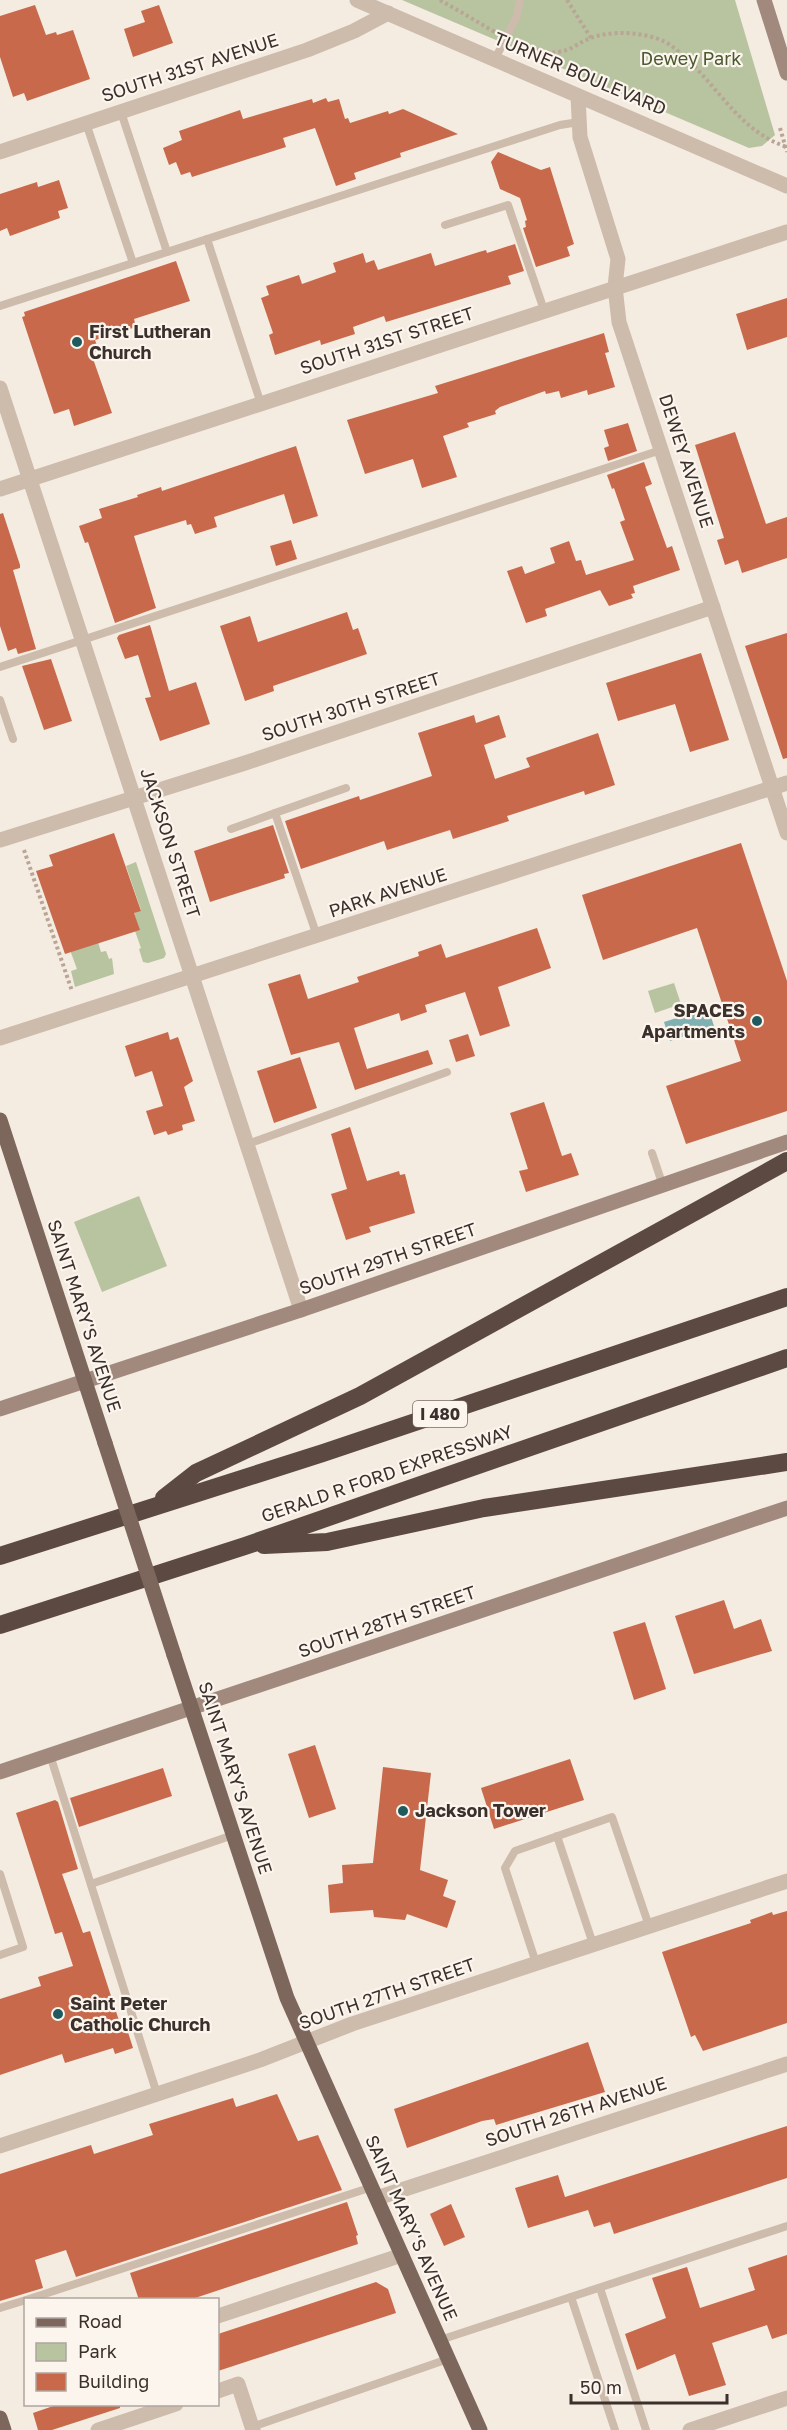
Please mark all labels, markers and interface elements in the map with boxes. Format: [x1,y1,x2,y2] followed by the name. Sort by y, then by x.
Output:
[491,27,670,119] street label: TURNER BOULEVARD
[98,28,281,106] street label: SOUTH 31ST AVENUE
[641,47,741,69] park label: Dewey Park
[297,302,476,379] street label: SOUTH 31ST STREET
[89,320,211,363] place label: First Lutheran Church
[70,335,84,349] marker: First Lutheran Church
[655,391,719,530] street label: DEWEY AVENUE
[259,667,443,745] street label: SOUTH 30TH STREET
[136,765,206,921] street label: JACKSON STREET
[326,863,450,921] street label: PARK AVENUE
[642,999,745,1042] place label: SPACES Apartments
[750,1014,764,1028] marker: SPACES Apartments
[43,1217,126,1415] street label: SAINT MARY'S AVENUE
[296,1217,479,1299] street label: SOUTH 29TH STREET
[413,1401,467,1427] road number: I 480
[258,1420,516,1526] street label: GERALD R FORD EXPRESSWAY
[295,1580,478,1662] street label: SOUTH 28TH STREET
[194,1679,277,1877] street label: SAINT MARY'S AVENUE
[415,1799,546,1821] place label: Jackson Tower
[396,1804,410,1818] marker: Jackson Tower
[296,1953,478,2034] street label: SOUTH 27TH STREET
[70,1992,210,2035] place label: Saint Peter Catholic Church
[51,2007,65,2021] marker: Saint Peter Catholic Church
[482,2071,669,2151] street label: SOUTH 26TH AVENUE
[361,2131,463,2324] street label: SAINT MARY'S AVENUE
[24,2298,219,2406] legend
[78,2310,122,2332] text: Road
[78,2340,117,2362] text: Park
[571,2367,727,2405] scale bar
[78,2370,149,2392] text: Building
[580,2376,622,2398] text: 50 m

